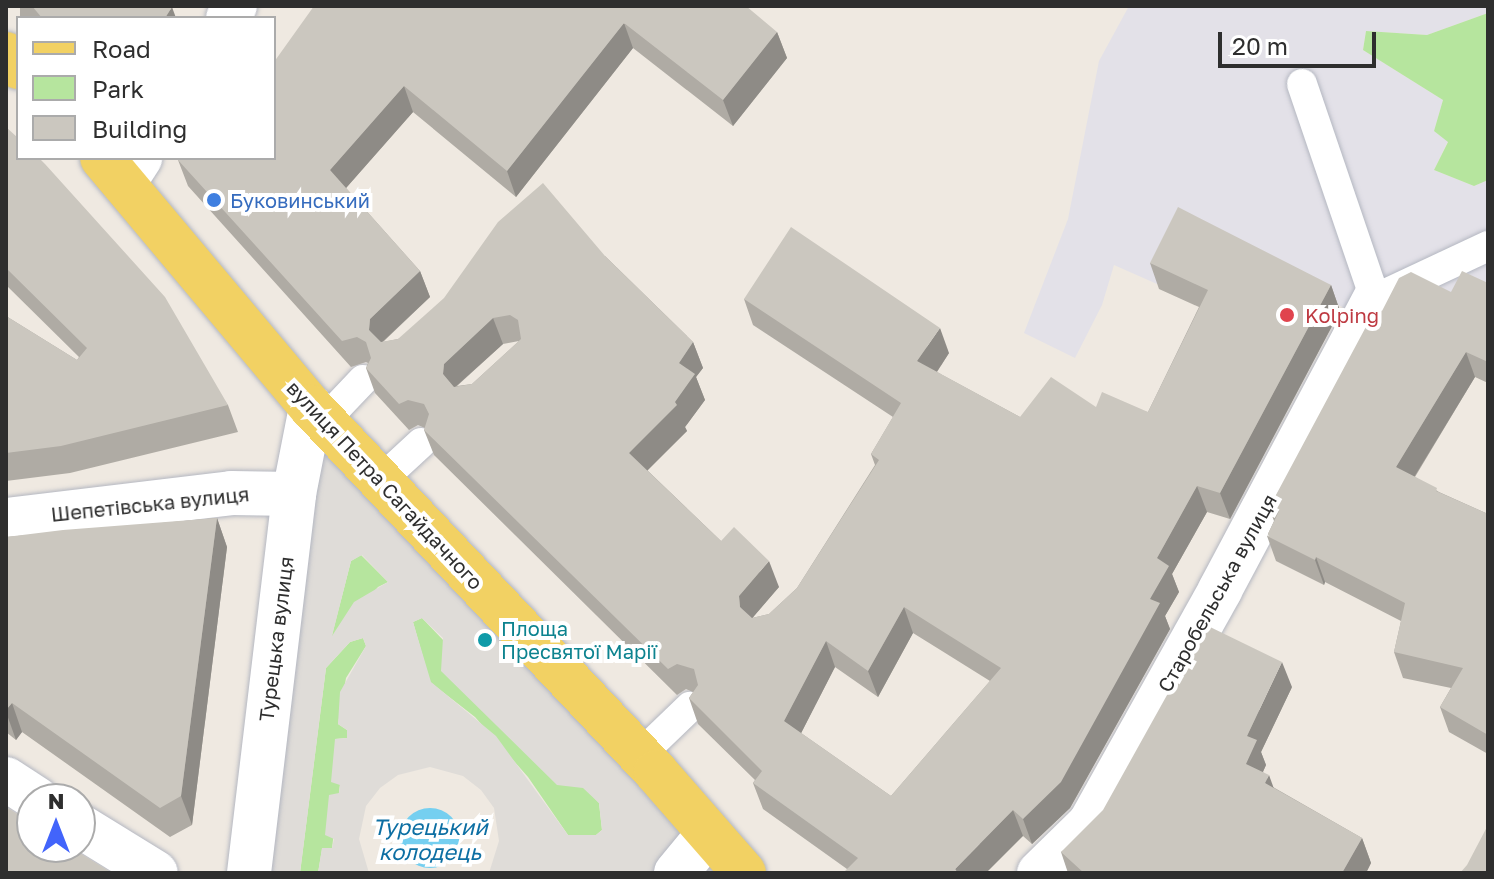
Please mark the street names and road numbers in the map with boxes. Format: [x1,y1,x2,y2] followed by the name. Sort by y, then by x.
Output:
[282,376,488,594] street label: вулиця Петра Сагайдачного
[50,482,250,526] street label: Шепетівська вулиця
[1152,490,1282,696] street label: Старобельська вулиця
[254,555,298,723] street label: Турецька вулиця

